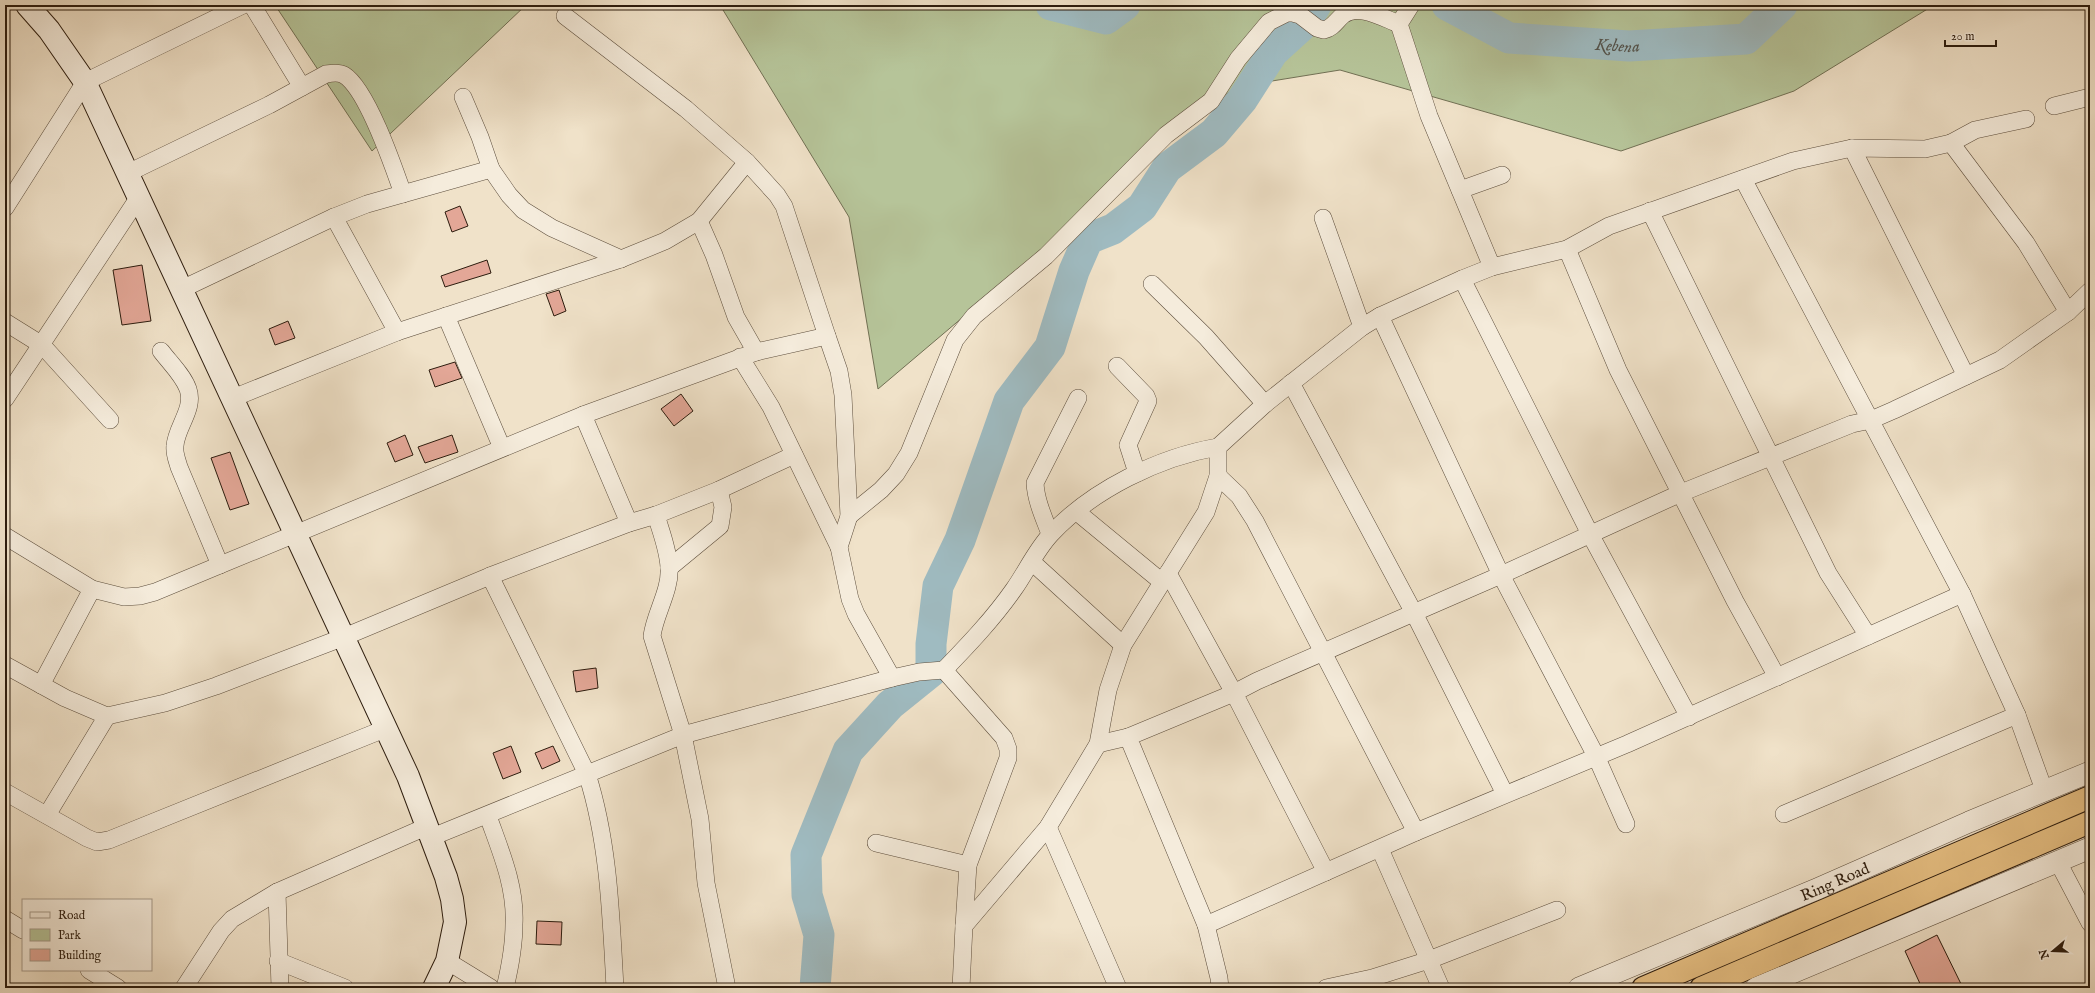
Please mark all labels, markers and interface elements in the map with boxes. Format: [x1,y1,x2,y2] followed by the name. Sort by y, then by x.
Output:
[1945,22,1996,48] scale bar
[1951,29,1974,44] text: 20 m
[1593,35,1641,58] water label: Kebena
[1798,859,1873,907] street label: Ring Road
[22,899,152,971] legend
[58,908,86,923] text: Road
[58,928,81,943] text: Park
[2033,931,2073,971] north arrow
[2036,947,2053,962] text: N
[58,948,102,963] text: Building

